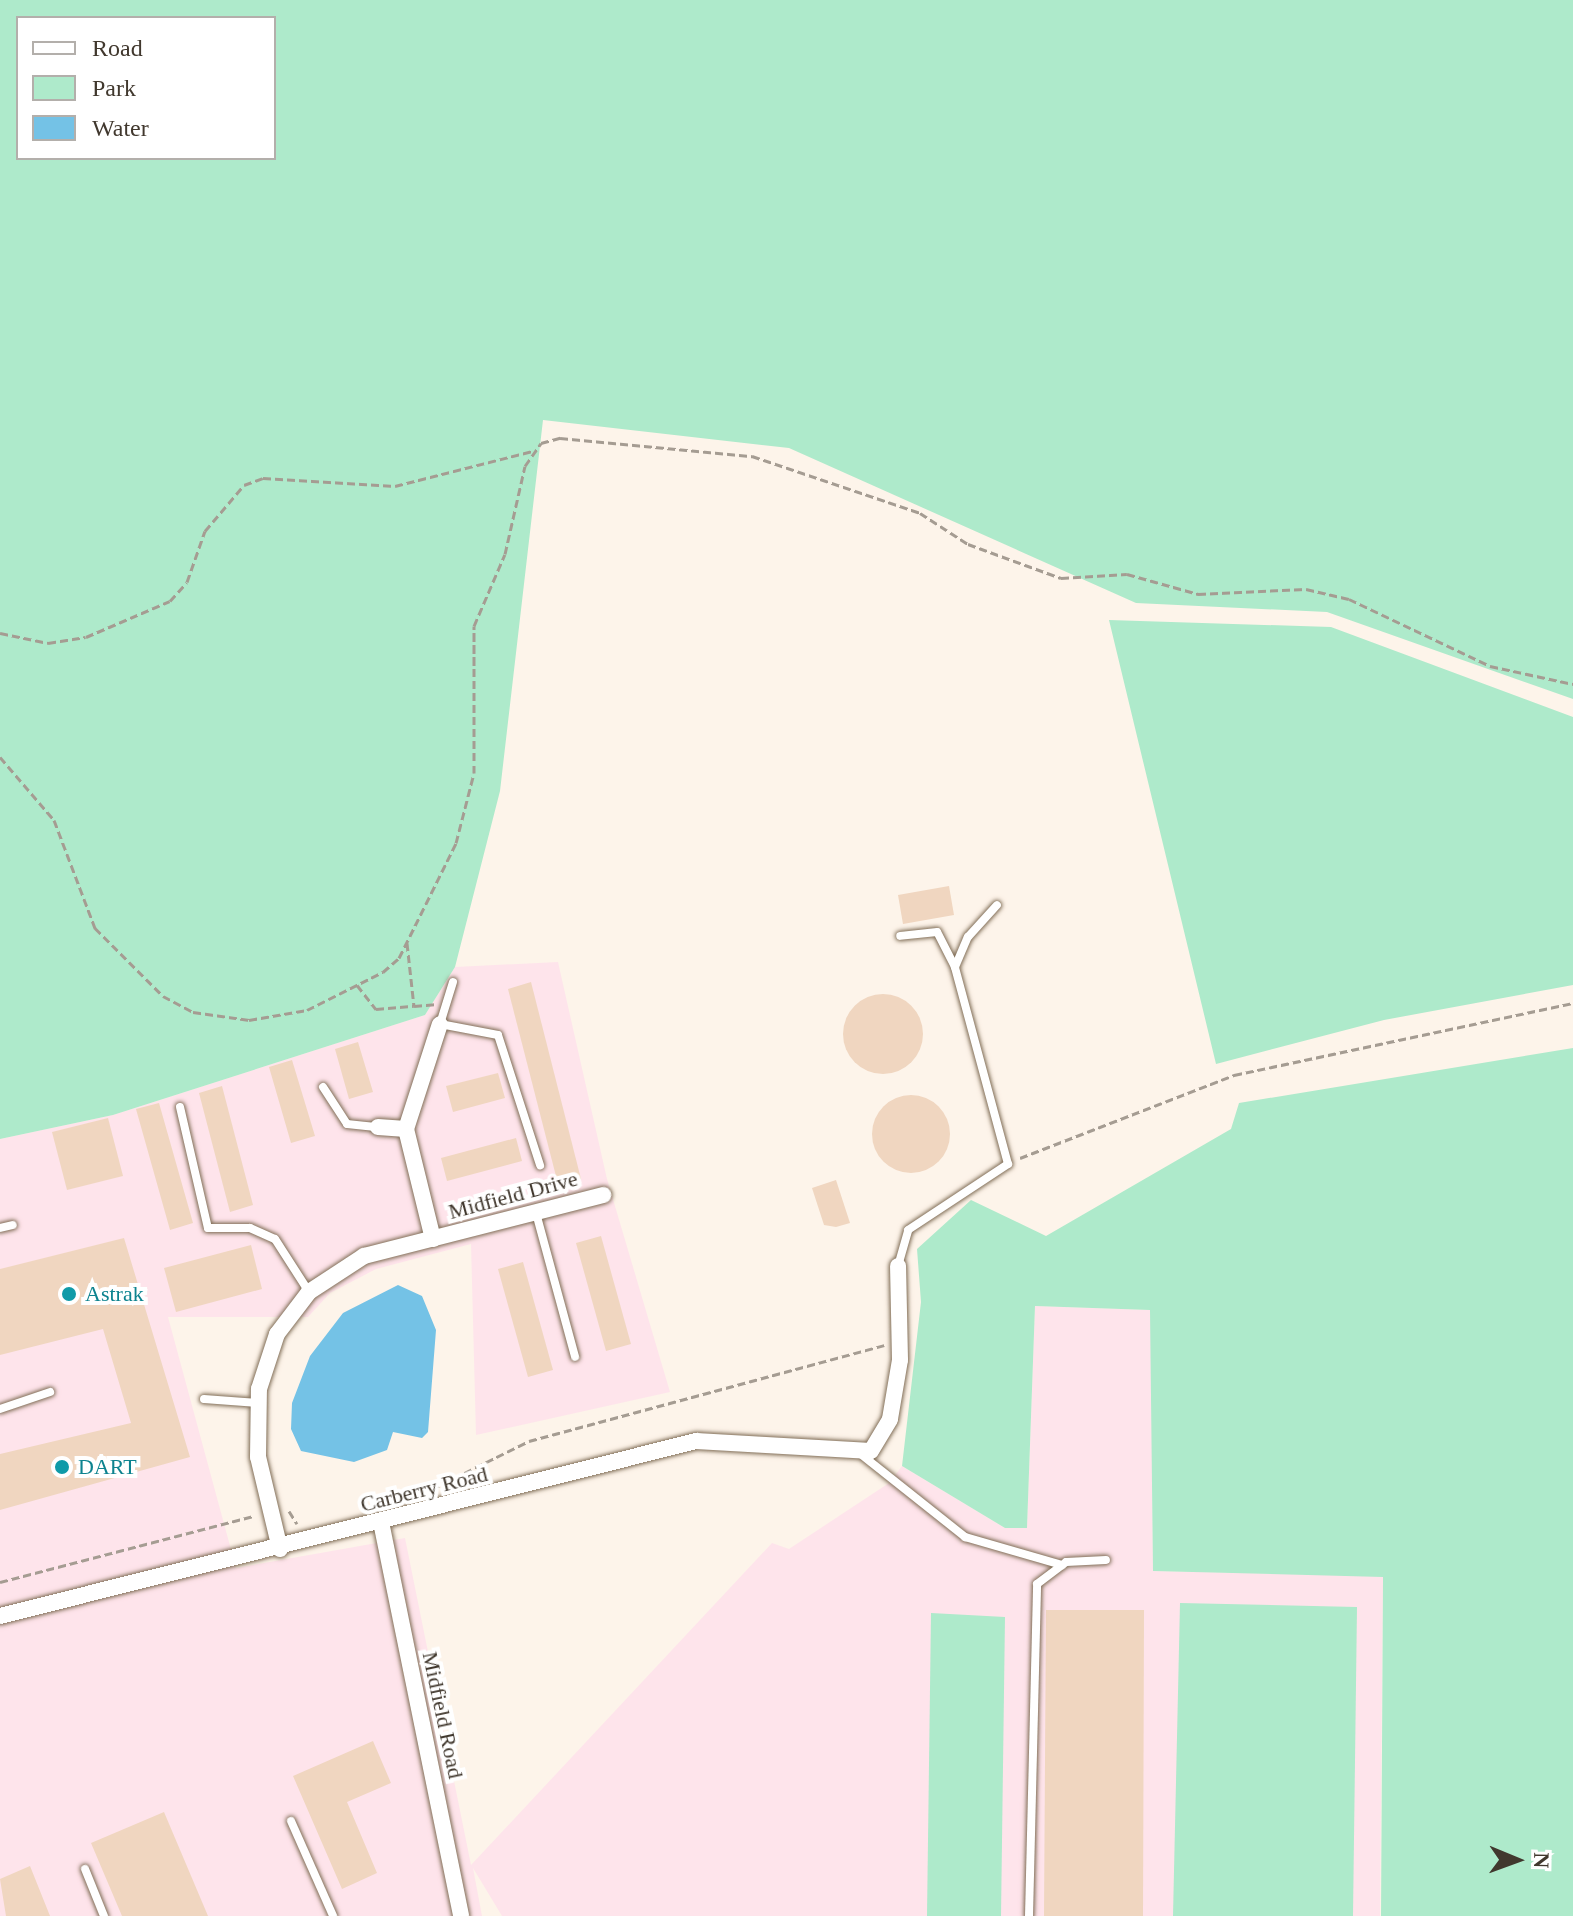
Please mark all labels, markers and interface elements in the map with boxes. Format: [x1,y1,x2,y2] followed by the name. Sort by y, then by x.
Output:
[16,16,276,160] legend
[92,35,143,61] text: Road
[92,75,136,101] text: Park
[92,115,149,141] text: Water
[446,1165,580,1225] street label: Midfield Drive
[85,1281,144,1307] place label: Astrak
[60,1285,78,1303] marker: Astrak
[78,1454,137,1480] place label: DART
[53,1458,71,1476] marker: DART
[358,1460,490,1518] street label: Carberry Road
[417,1649,469,1781] street label: Midfield Road
[1477,1820,1557,1900] north arrow
[1529,1852,1554,1869] text: N

